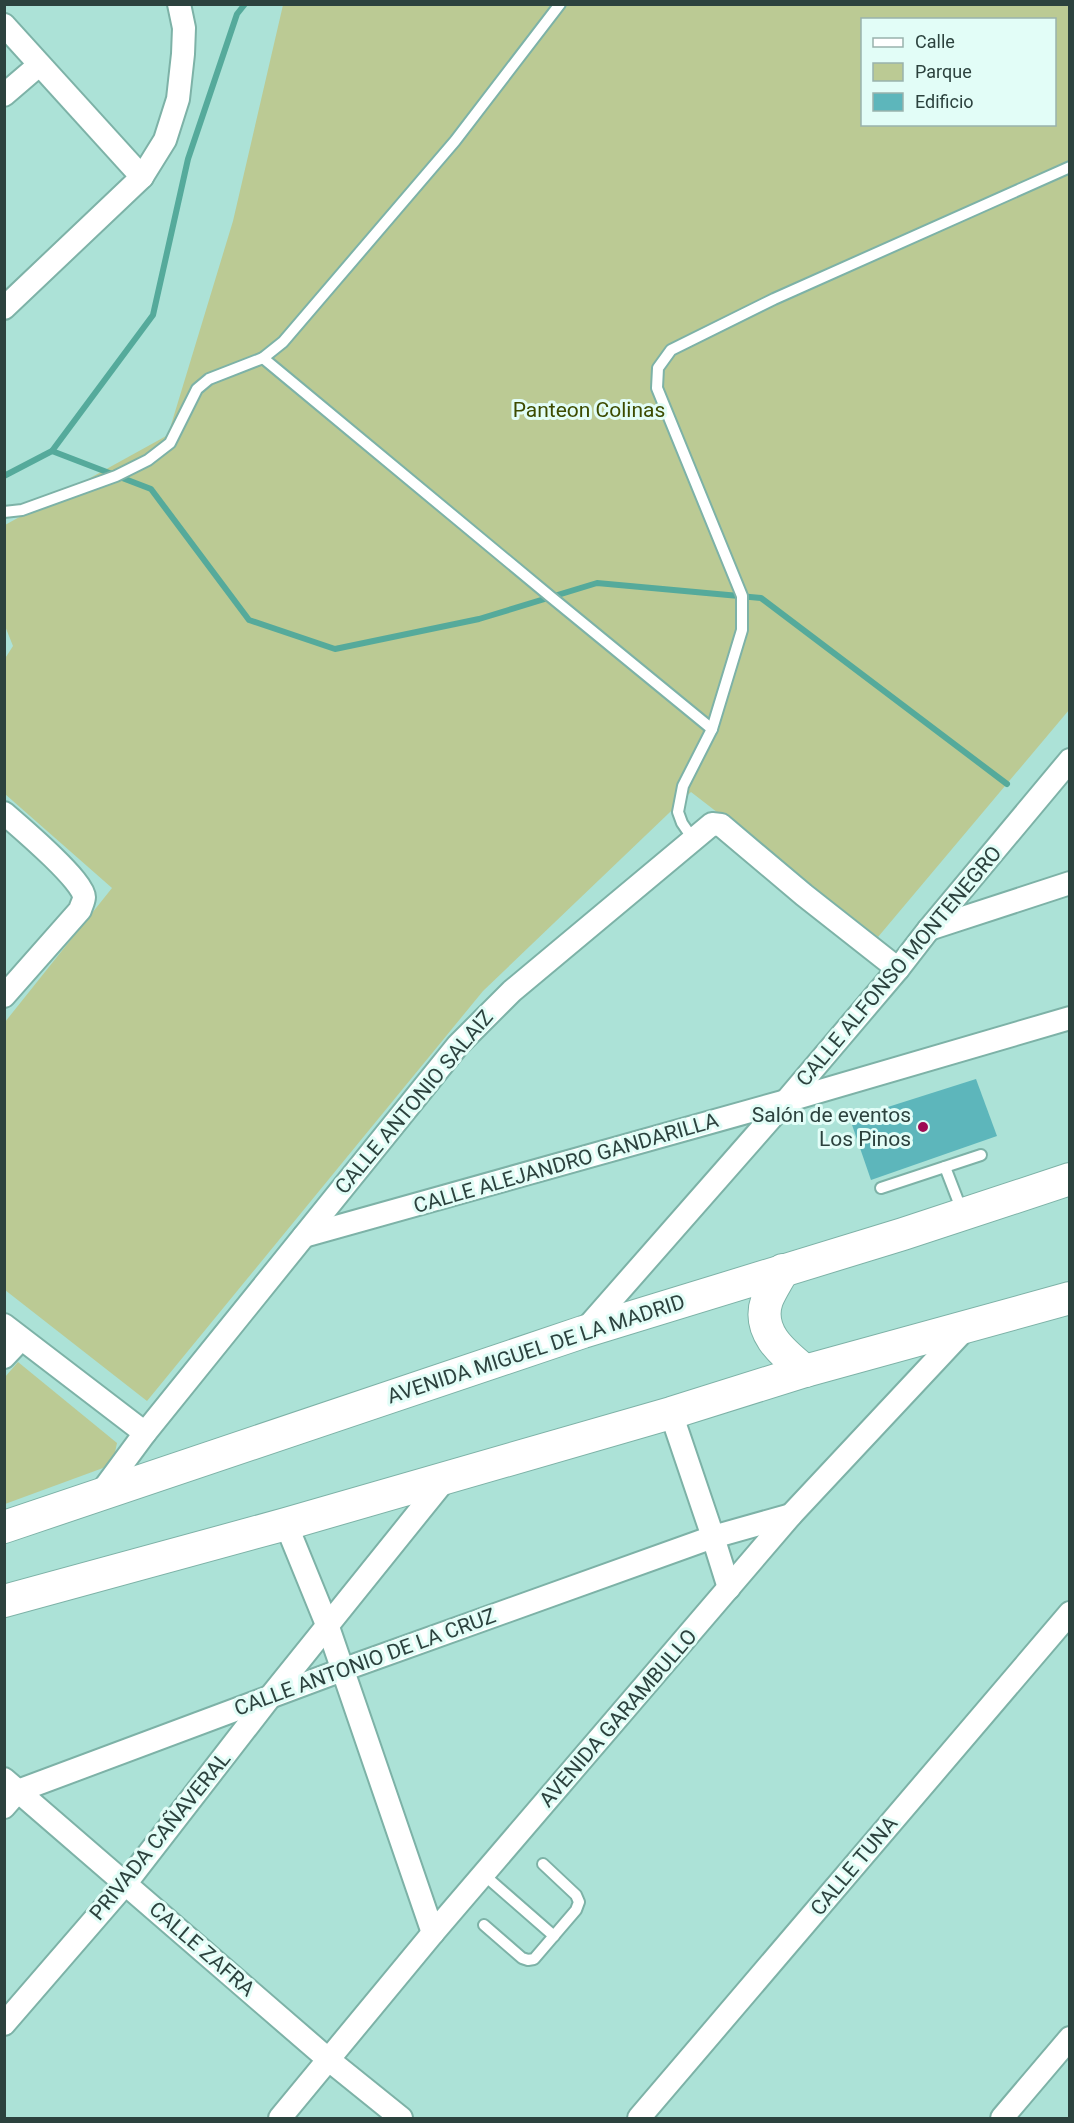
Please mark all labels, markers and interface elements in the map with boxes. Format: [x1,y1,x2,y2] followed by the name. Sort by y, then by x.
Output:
[861,18,1056,126] legend
[915,31,955,52] text: Calle
[915,61,972,82] text: Parque
[915,91,974,112] text: Edificio
[513,398,665,422] park label: Panteon Colinas
[792,841,1006,1091] street label: CALLE ALFONSO MONTENEGRO
[330,1005,498,1199] street label: CALLE ANTONIO SALAIZ
[752,1103,911,1151] place label: Salón de eventos Los Pinos
[411,1108,721,1218] street label: CALLE ALEJANDRO GANDARILLA
[916,1120,930,1134] marker: Salón de eventos Los Pinos
[384,1289,688,1409] street label: AVENIDA MIGUEL DE LA MADRID
[231,1603,499,1721] street label: CALLE ANTONIO DE LA CRUZ
[534,1624,702,1812] street label: AVENIDA GARAMBULLO
[85,1747,235,1925] street label: PRIVADA CAÑAVERAL
[806,1811,903,1920] street label: CALLE TUNA
[144,1897,260,2001] street label: CALLE ZAFRA

